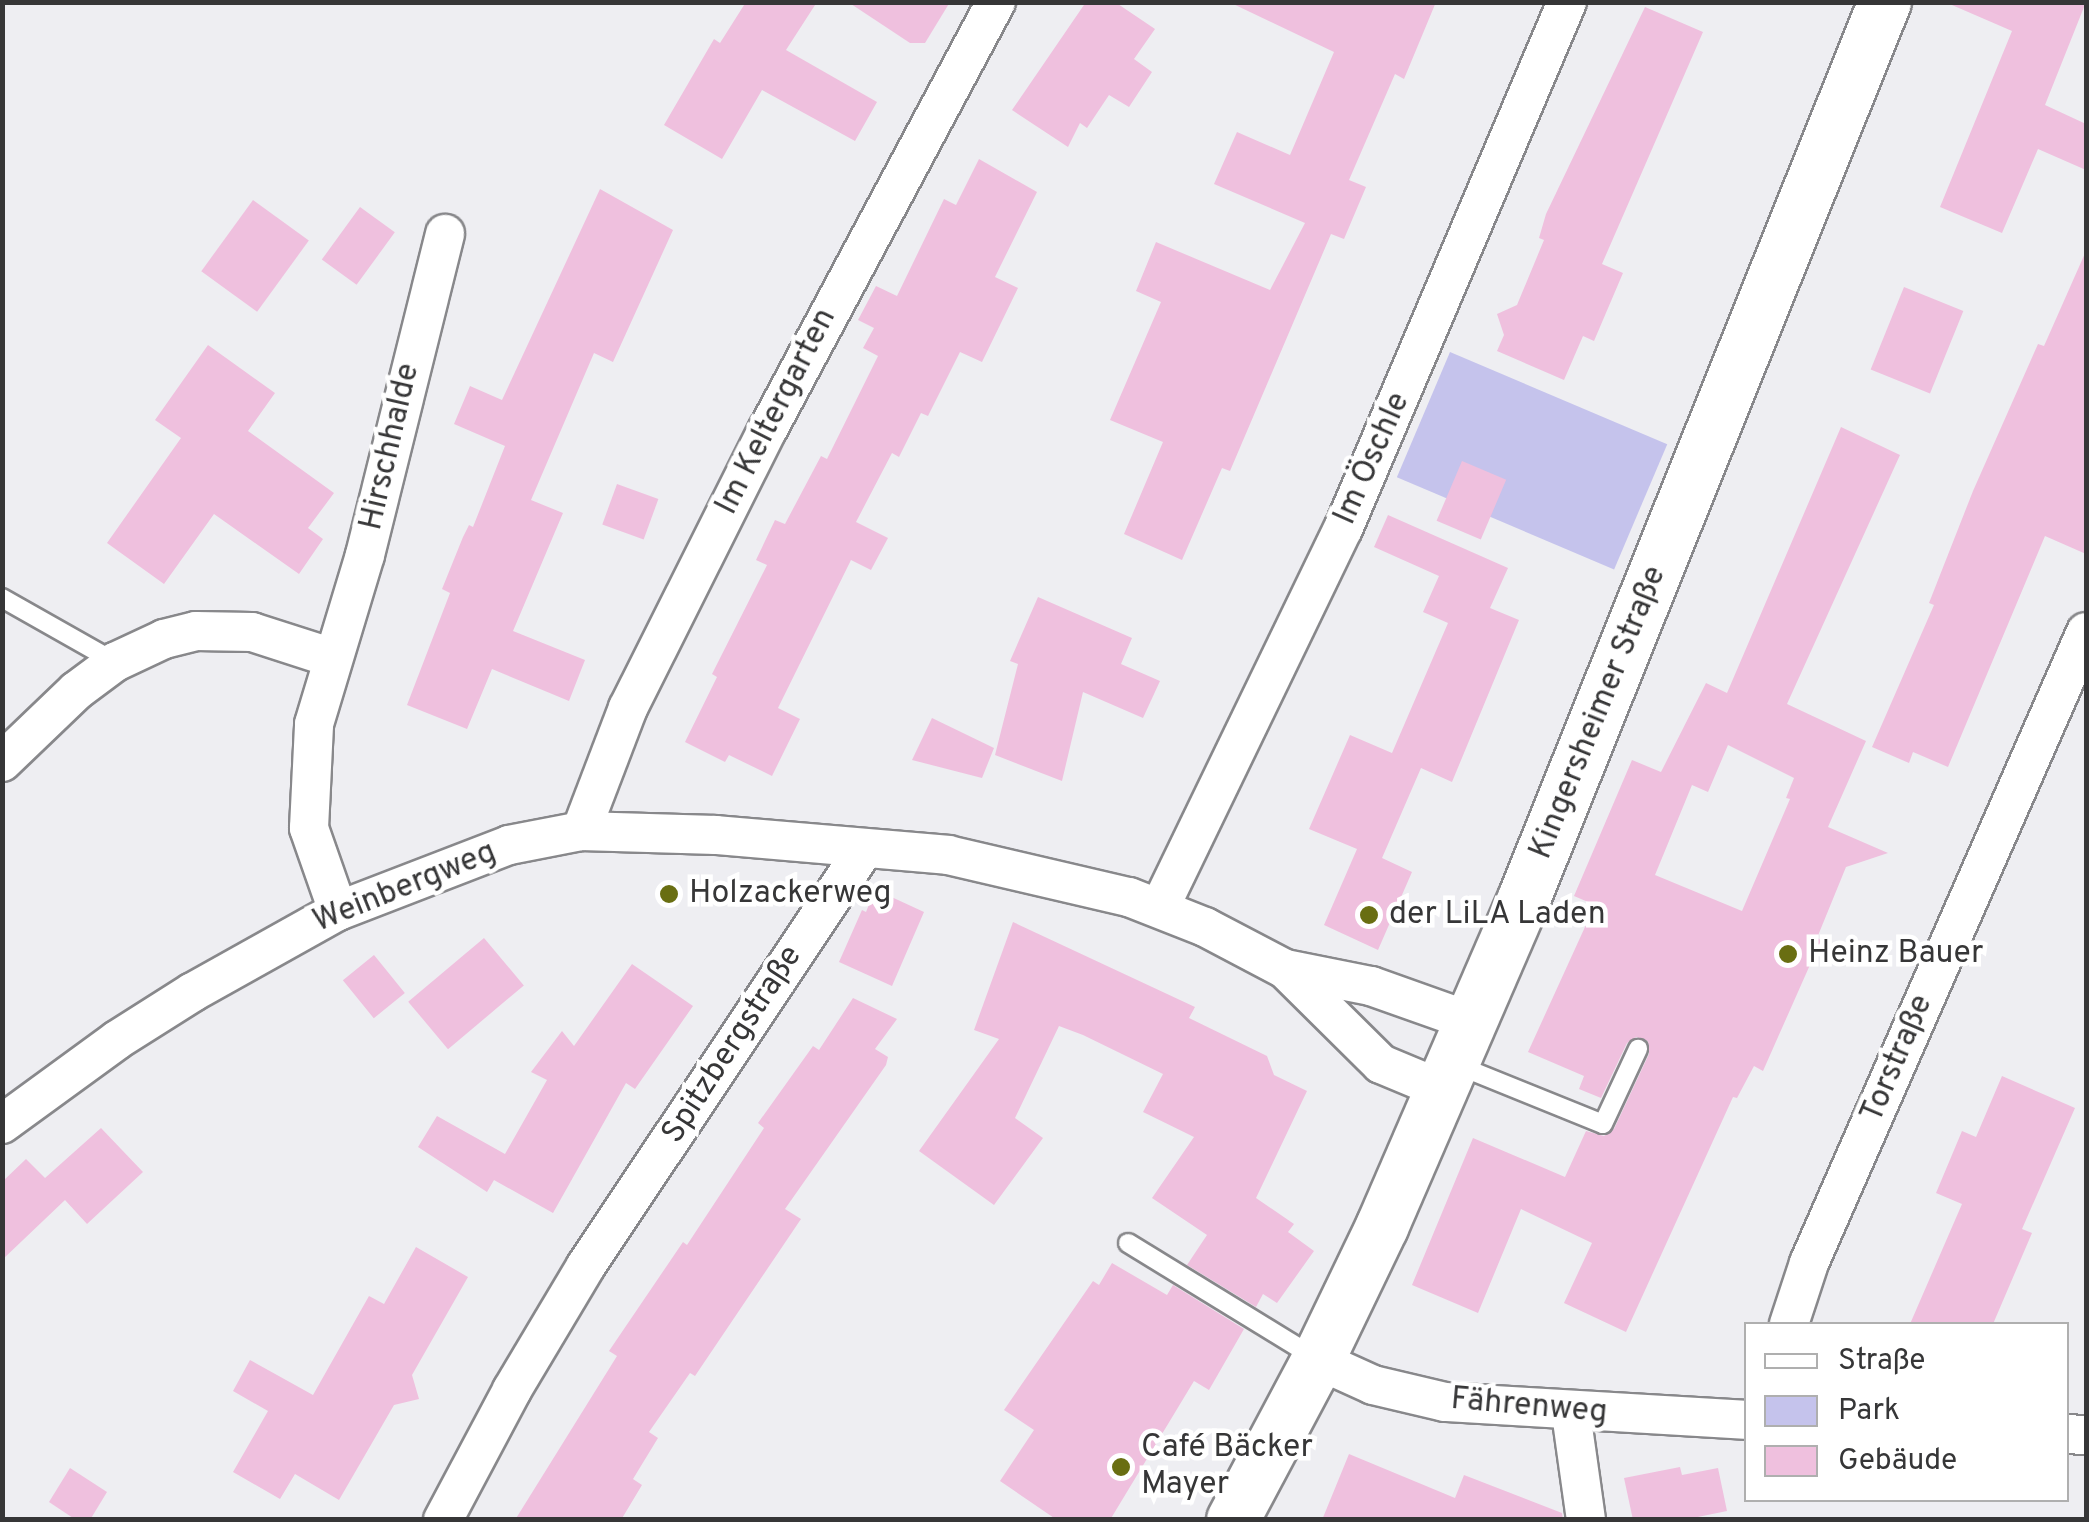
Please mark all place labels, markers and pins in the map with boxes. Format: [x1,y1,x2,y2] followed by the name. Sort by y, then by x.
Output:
[689,875,892,913] place label: Holzackerweg
[658,883,680,905] marker: Holzackerweg
[1389,896,1607,934] place label: der LiLA Laden
[1358,904,1380,926] marker: der LiLA Laden
[1808,935,1983,973] place label: Heinz Bauer
[1777,943,1799,965] marker: Heinz Bauer
[1141,1430,1313,1505] place label: Café Bäcker Mayer
[1110,1456,1132,1478] marker: Café Bäcker Mayer

